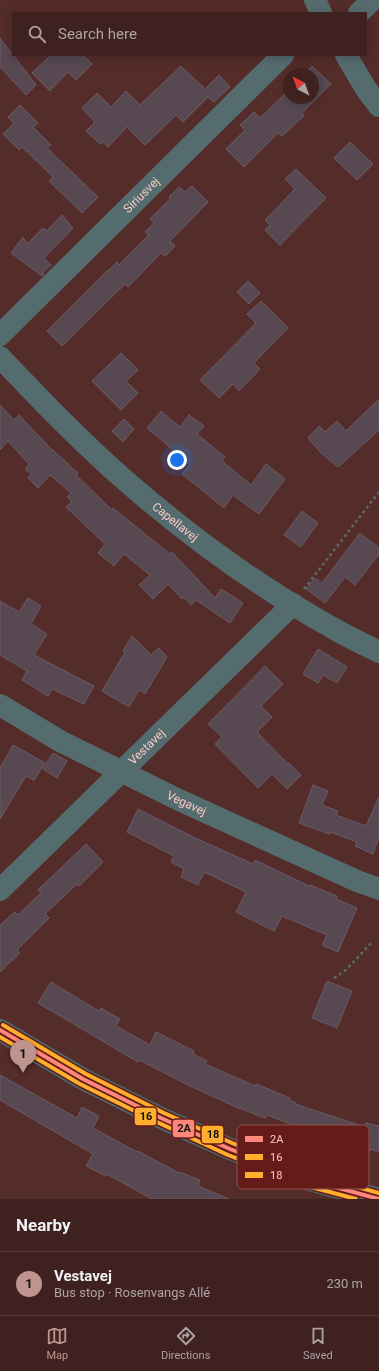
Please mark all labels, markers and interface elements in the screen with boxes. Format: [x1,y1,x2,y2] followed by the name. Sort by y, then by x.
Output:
[12,12,367,56] search box
[26,23,48,45] icon: search
[58,25,137,43] text: Search here
[283,68,319,104] north arrow
[121,174,162,216] street label: Siriusvej
[167,450,187,470] your location
[149,499,201,544] street label: Capellavej
[126,726,168,768] street label: Vestavej
[164,788,209,819] street label: Vegavej
[10,1040,36,1073] pin: 1
[134,1107,157,1126] line badge: 16
[140,1110,152,1123] text: 16
[172,1119,195,1138] line badge: 2A
[177,1122,191,1135] text: 2A
[201,1125,224,1144] line badge: 18
[237,1125,369,1189] legend
[207,1128,219,1141] text: 18
[270,1133,284,1146] text: 2A
[270,1151,282,1164] text: 16
[270,1169,282,1182] text: 18
[16,1215,71,1235] text: Nearby
[54,1267,112,1285] text: Vestavej
[25,1276,33,1291] text: 1
[326,1276,363,1291] text: 230 m
[54,1285,210,1300] text: Bus stop · Rosenvangs Allé
[46,1325,68,1362] tab: Map
[161,1325,210,1362] tab: Directions
[303,1325,333,1362] tab: Saved

